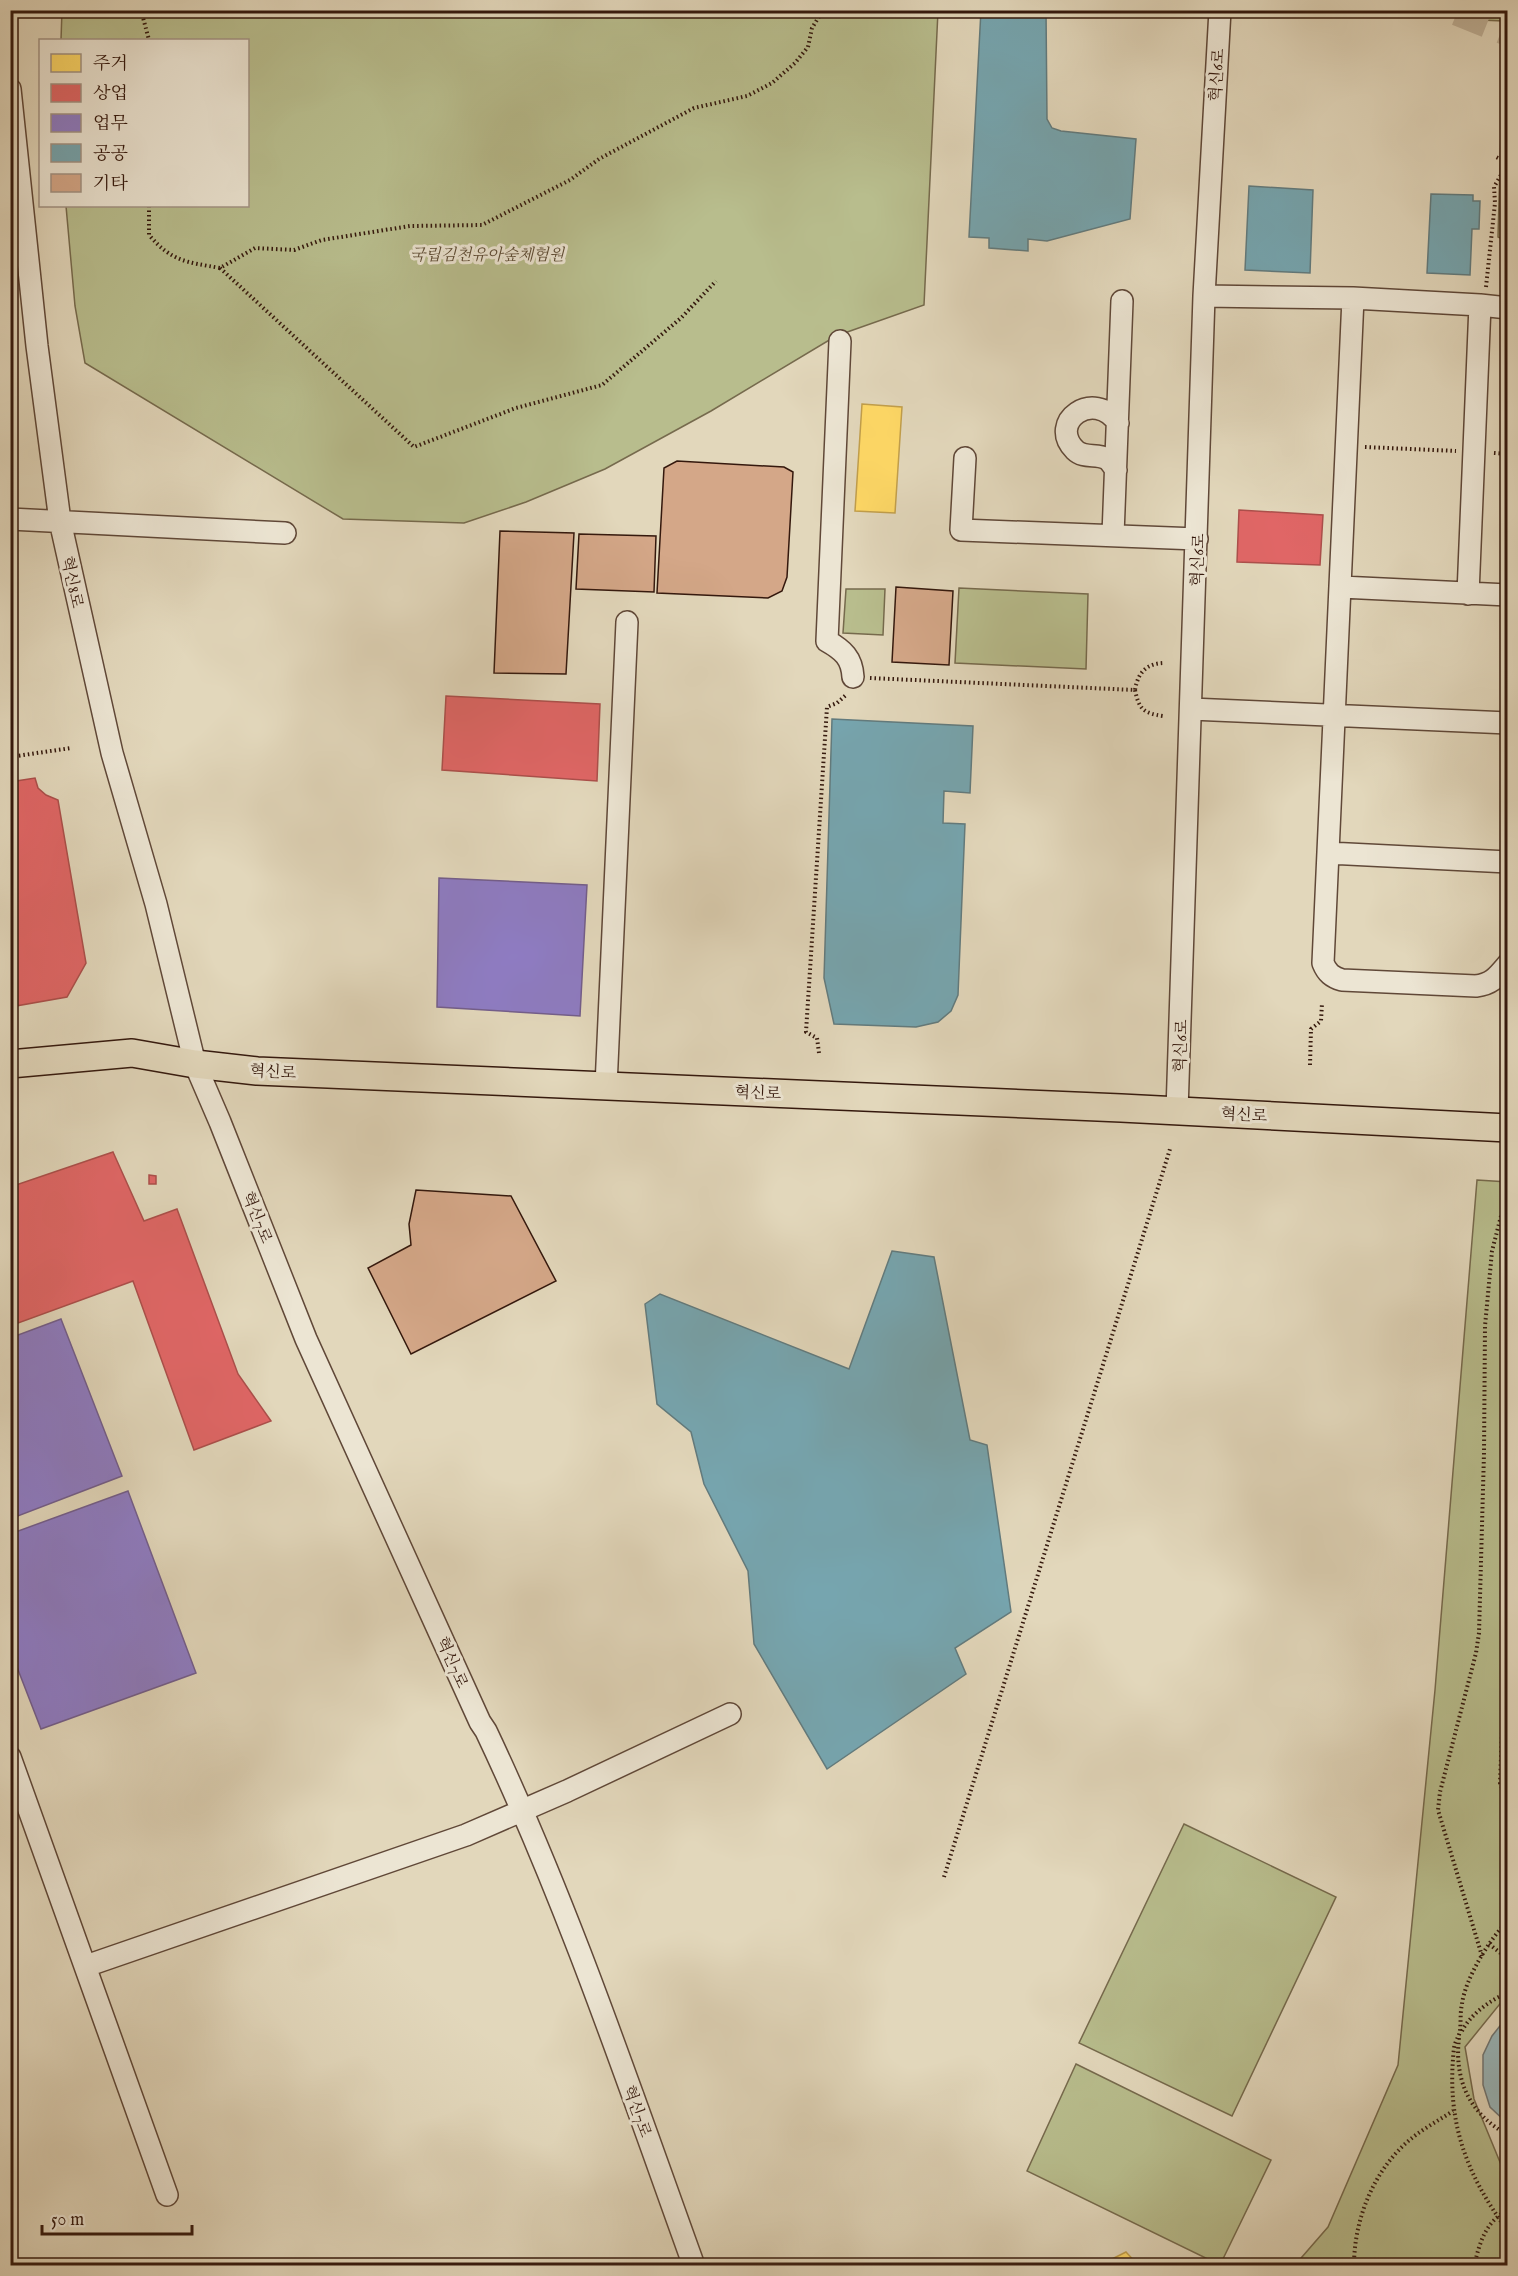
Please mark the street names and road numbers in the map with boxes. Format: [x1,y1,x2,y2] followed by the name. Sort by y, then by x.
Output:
[1206,47,1230,102] street label: 혁신6로
[1188,533,1210,587] street label: 혁신6로
[56,555,86,611] street label: 혁신8로
[1171,1019,1193,1073] street label: 혁신6로
[249,1062,297,1084] street label: 혁신로
[734,1083,782,1105] street label: 혁신로
[1220,1105,1268,1127] street label: 혁신로
[237,1189,276,1247] street label: 혁신7로
[431,1634,471,1692] street label: 혁신7로
[618,2083,655,2141] street label: 혁신7로

